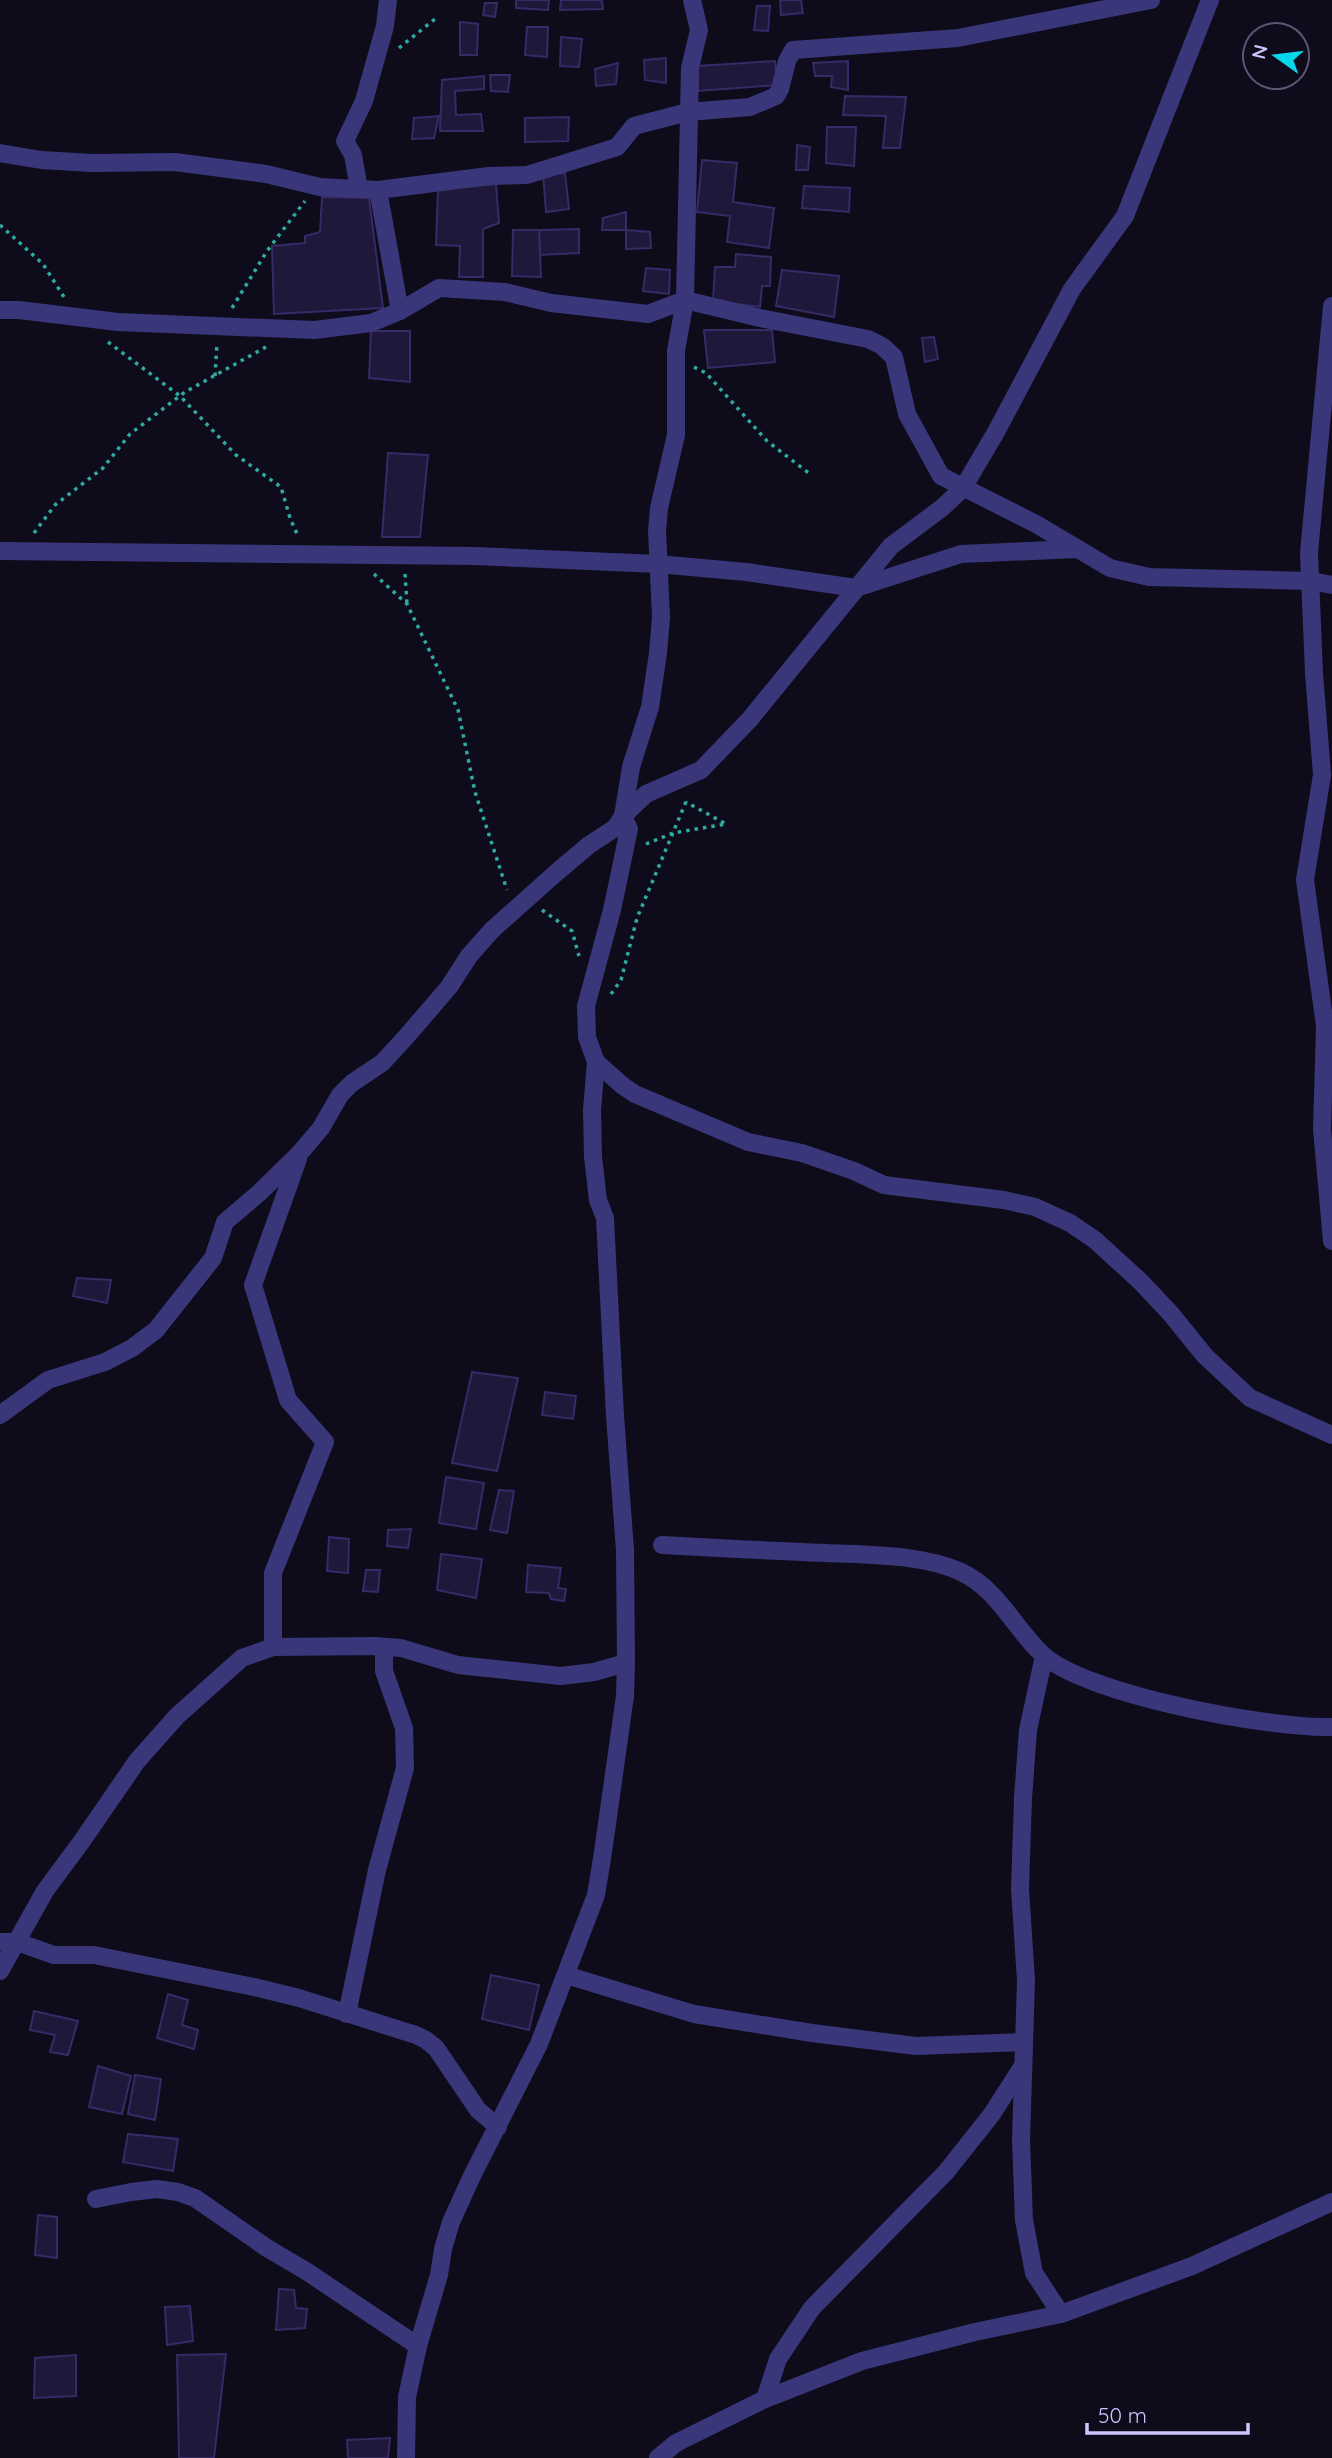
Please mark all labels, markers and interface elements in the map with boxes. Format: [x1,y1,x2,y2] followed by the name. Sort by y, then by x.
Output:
[1241,21,1311,91] north arrow
[1246,42,1273,62] text: N
[1087,2392,1248,2436] scale bar
[1098,2402,1147,2428] text: 50 m

